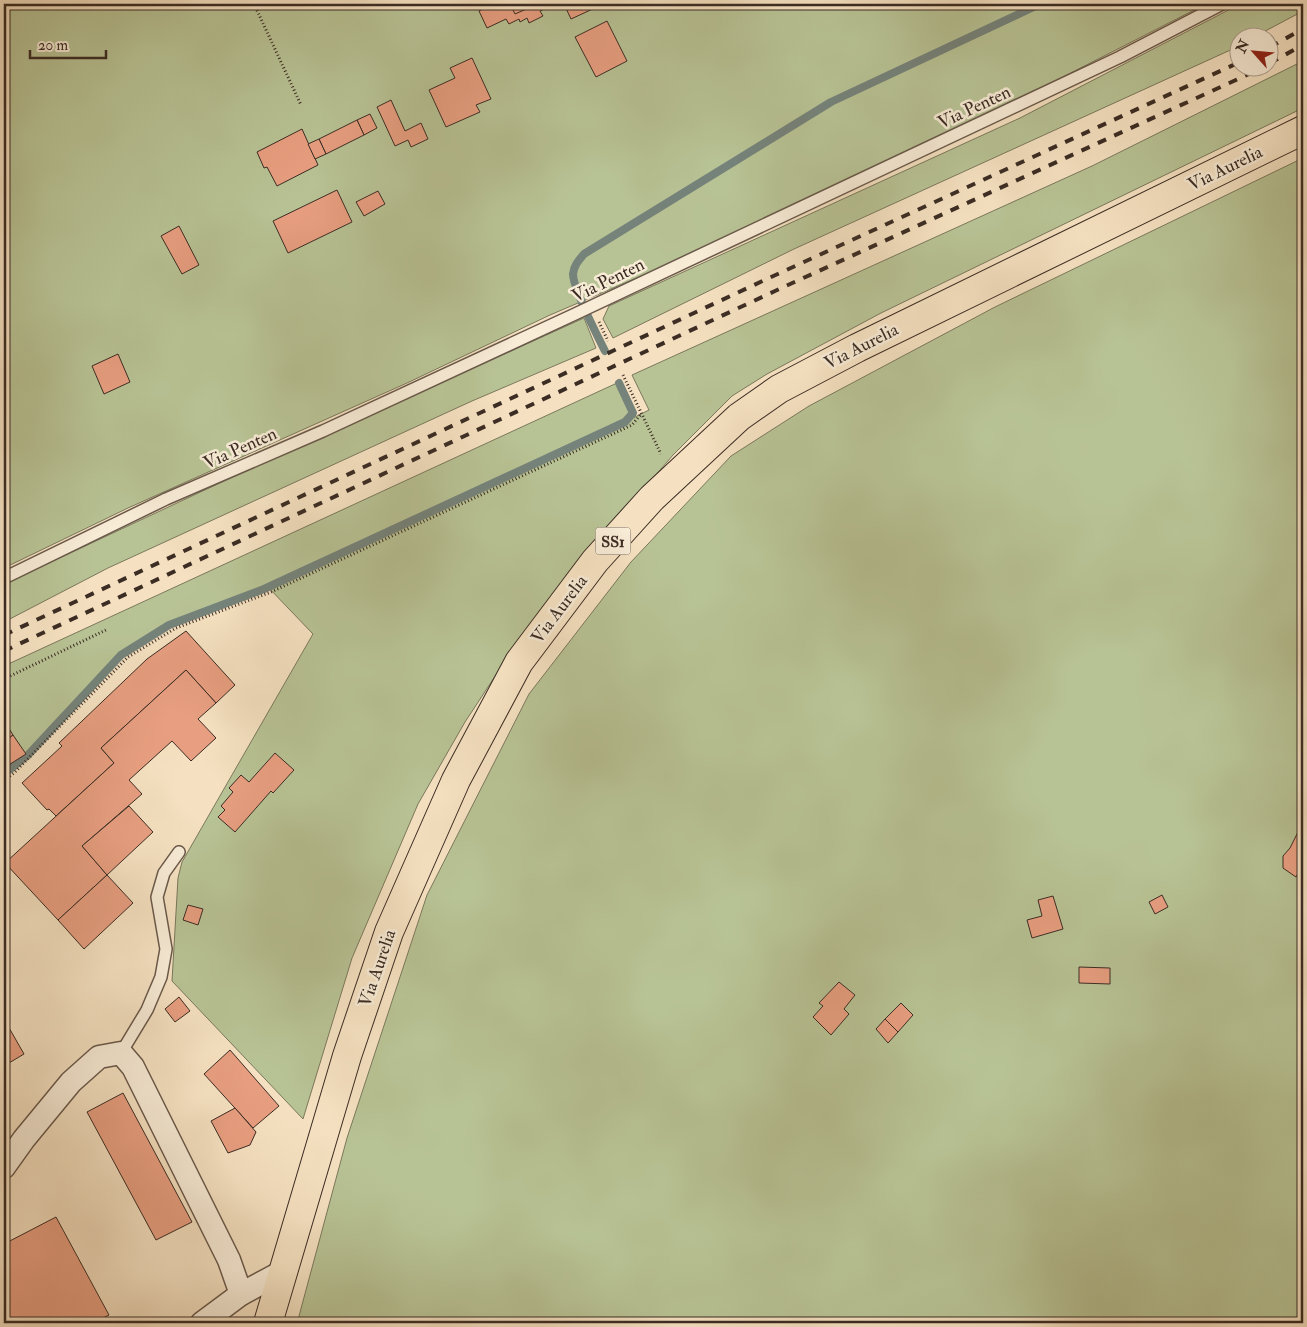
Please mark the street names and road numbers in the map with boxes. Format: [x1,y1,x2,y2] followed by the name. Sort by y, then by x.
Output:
[934,81,1014,134] street label: Via Penten
[1184,140,1267,196] street label: Via Aurelia
[568,253,648,308] street label: Via Penten
[820,318,903,375] street label: Via Aurelia
[200,422,281,475] street label: Via Penten
[596,528,630,554] road number: SS1
[526,570,593,648] street label: Via Aurelia
[354,926,402,1010] street label: Via Aurelia

